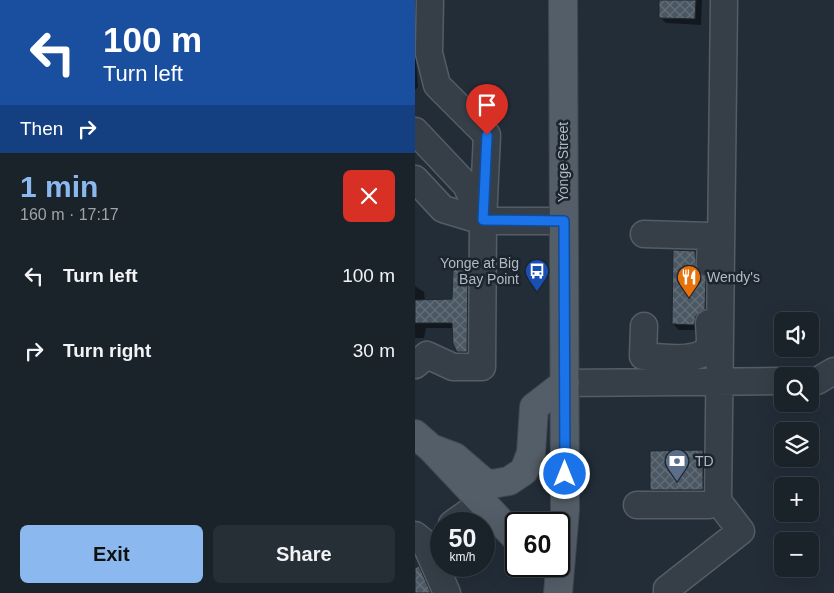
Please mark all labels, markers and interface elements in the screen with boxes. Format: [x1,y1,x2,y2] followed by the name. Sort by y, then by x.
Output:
[20,20,85,85] icon: left
[103,20,202,59] text: 100 m
[103,61,183,86] text: Turn left
[466,84,508,135] pin
[473,91,501,119] icon: arrive
[73,115,101,143] icon: right
[20,118,63,139] text: Then
[555,122,571,202] street label: Yonge Street
[20,170,98,203] text: 1 min
[343,170,395,222] button: close
[20,206,119,223] text: 160 m · 17:17
[440,255,519,287] place label: Yonge at Big Bay Point
[524,258,550,292] bus stop icon: Yonge at Big Bay Point
[20,262,48,290] icon: left
[676,264,702,298] restaurant icon: Wendy's
[63,265,138,286] text: Turn left
[342,265,395,286] text: 100 m
[707,269,760,285] place label: Wendy's
[774,312,819,577] map controls
[774,312,819,357] button: sound
[20,337,48,365] icon: right
[63,340,151,361] text: Turn right
[353,340,395,361] text: 30 m
[774,367,819,412] button: search
[774,422,819,467] button: layers
[538,447,590,499] position arrow
[664,448,690,482] bank icon: TD
[695,453,714,469] place label: TD
[774,477,819,522] button: +
[505,512,570,577] speed limit sign: 60
[449,524,476,552] text: 50
[20,525,203,583] button: Exit
[213,525,395,583] button: Share
[774,532,819,577] button: −
[449,550,476,564] text: km/h

